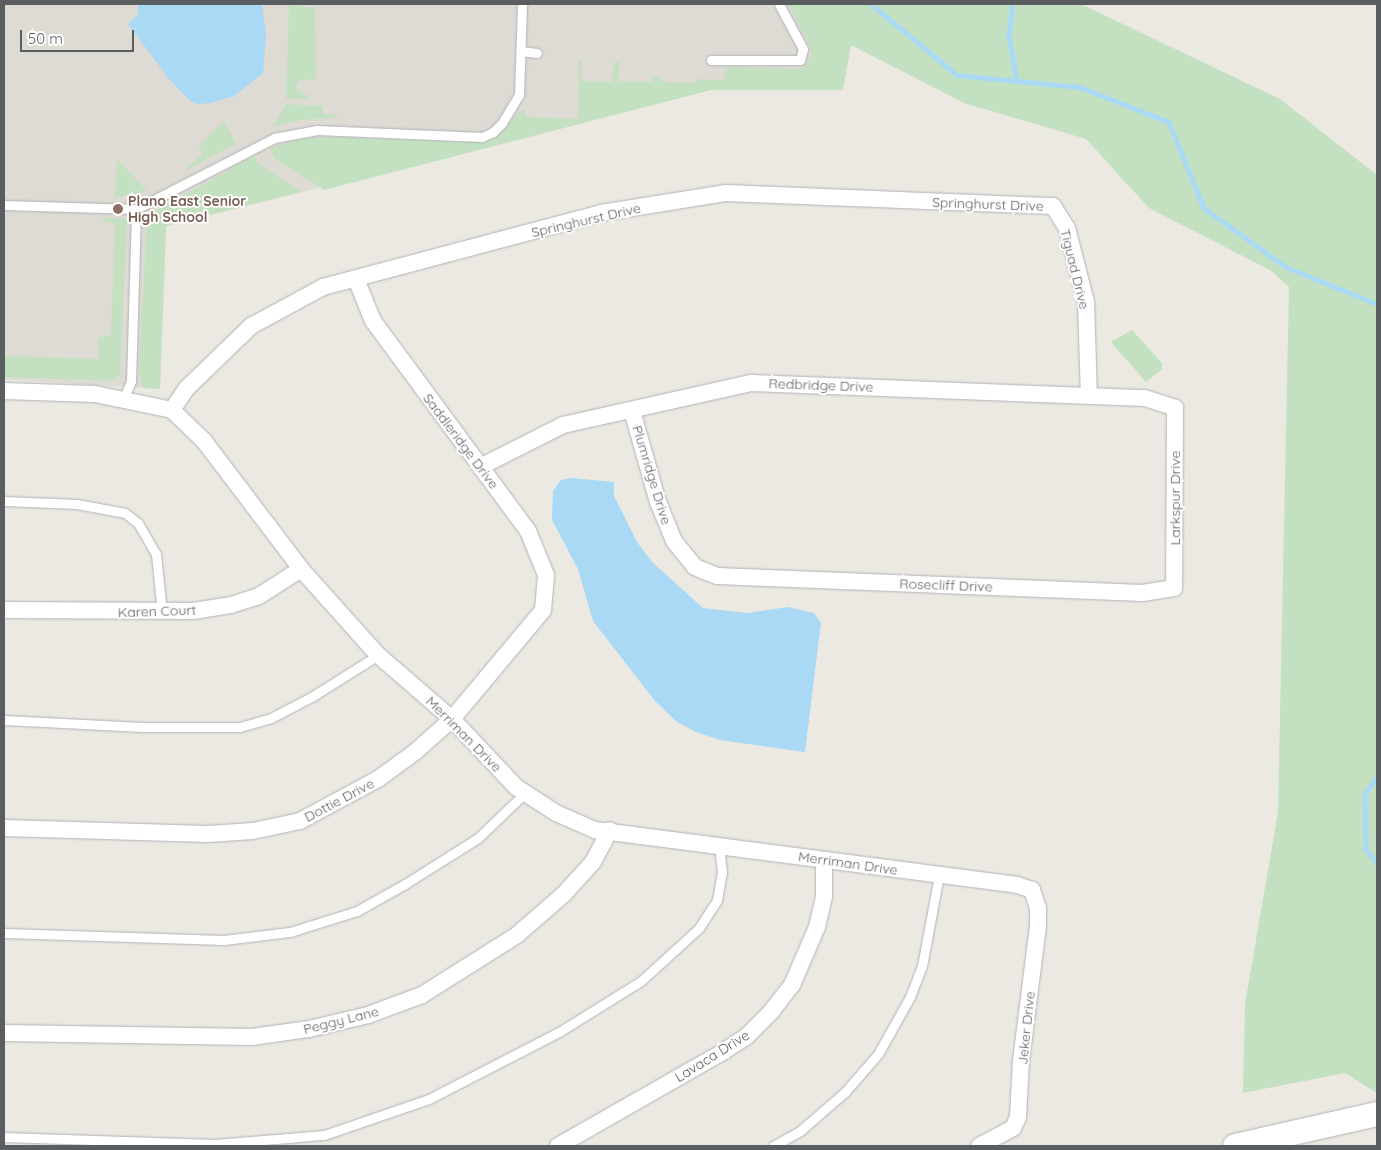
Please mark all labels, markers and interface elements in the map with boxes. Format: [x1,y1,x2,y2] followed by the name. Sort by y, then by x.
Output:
[22,20,136,52] scale bar
[28,29,63,48] text: 50 m
[128,193,246,226] place label: Plano East Senior High School
[932,194,1044,214] street label: Springhurst Drive
[530,199,642,241] street label: Springhurst Drive
[112,203,124,215] marker: Plano East Senior High School
[1057,227,1093,311] street label: Tiguad Drive
[768,375,874,395] street label: Redbridge Drive
[420,390,502,492] street label: Saddleridge Drive
[629,423,675,527] street label: Plumridge Drive
[1167,451,1183,545] street label: Larkspur Drive
[899,575,993,595] street label: Rosecliff Drive
[117,601,197,621] street label: Karen Court
[423,693,505,775] street label: Merriman Drive
[301,775,377,825] street label: Dottie Drive
[797,848,899,878] street label: Merriman Drive
[1014,990,1038,1066] street label: Jeker Drive
[302,1003,380,1037] street label: Peggy Lane
[672,1026,752,1086] street label: Lavaca Drive

